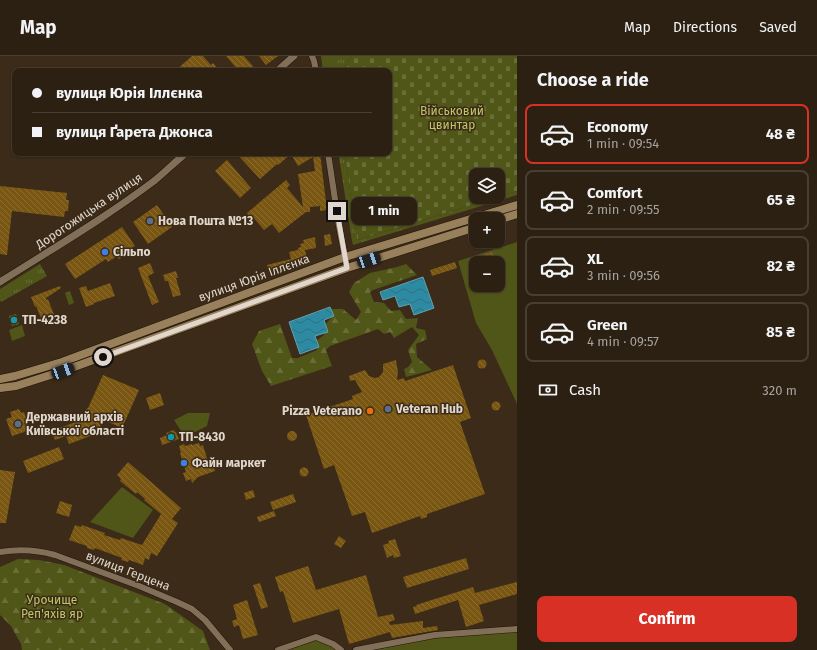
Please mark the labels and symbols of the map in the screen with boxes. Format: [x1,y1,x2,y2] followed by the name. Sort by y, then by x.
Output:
[420,104,484,132] park label: Військовий цвинтар
[32,170,145,252] street label: Дорогожицька вулиця
[351,197,417,225] callout: 1 min
[328,202,346,220] route end
[158,214,253,228] place label: Нова Пошта №13
[145,216,155,226] marker: Нова Пошта №13
[113,245,150,259] place label: Сільпо
[100,247,110,257] marker: Сільпо
[197,251,311,305] street label: вулиця Юрія Іллєнка
[356,251,382,269] car
[22,313,67,327] place label: ТП-4238
[9,315,19,325] marker: ТП-4238
[94,348,112,366] route start
[50,361,76,381] car
[395,402,463,416] place label: Veteran Hub
[282,404,362,418] place label: Pizza Veterano
[383,404,393,414] marker: Veteran Hub
[365,406,375,416] marker: Pizza Veterano
[25,410,124,438] place label: Державний архів Київської області
[13,419,23,429] marker: Державний архів Київської області
[179,430,225,444] place label: ТП-8430
[166,432,176,442] marker: ТП-8430
[192,456,266,470] place label: Файн маркет
[179,458,189,468] marker: Файн маркет
[84,549,172,593] street label: вулиця Герцена
[21,593,83,621] park label: Урочище Реп'яхів яр

